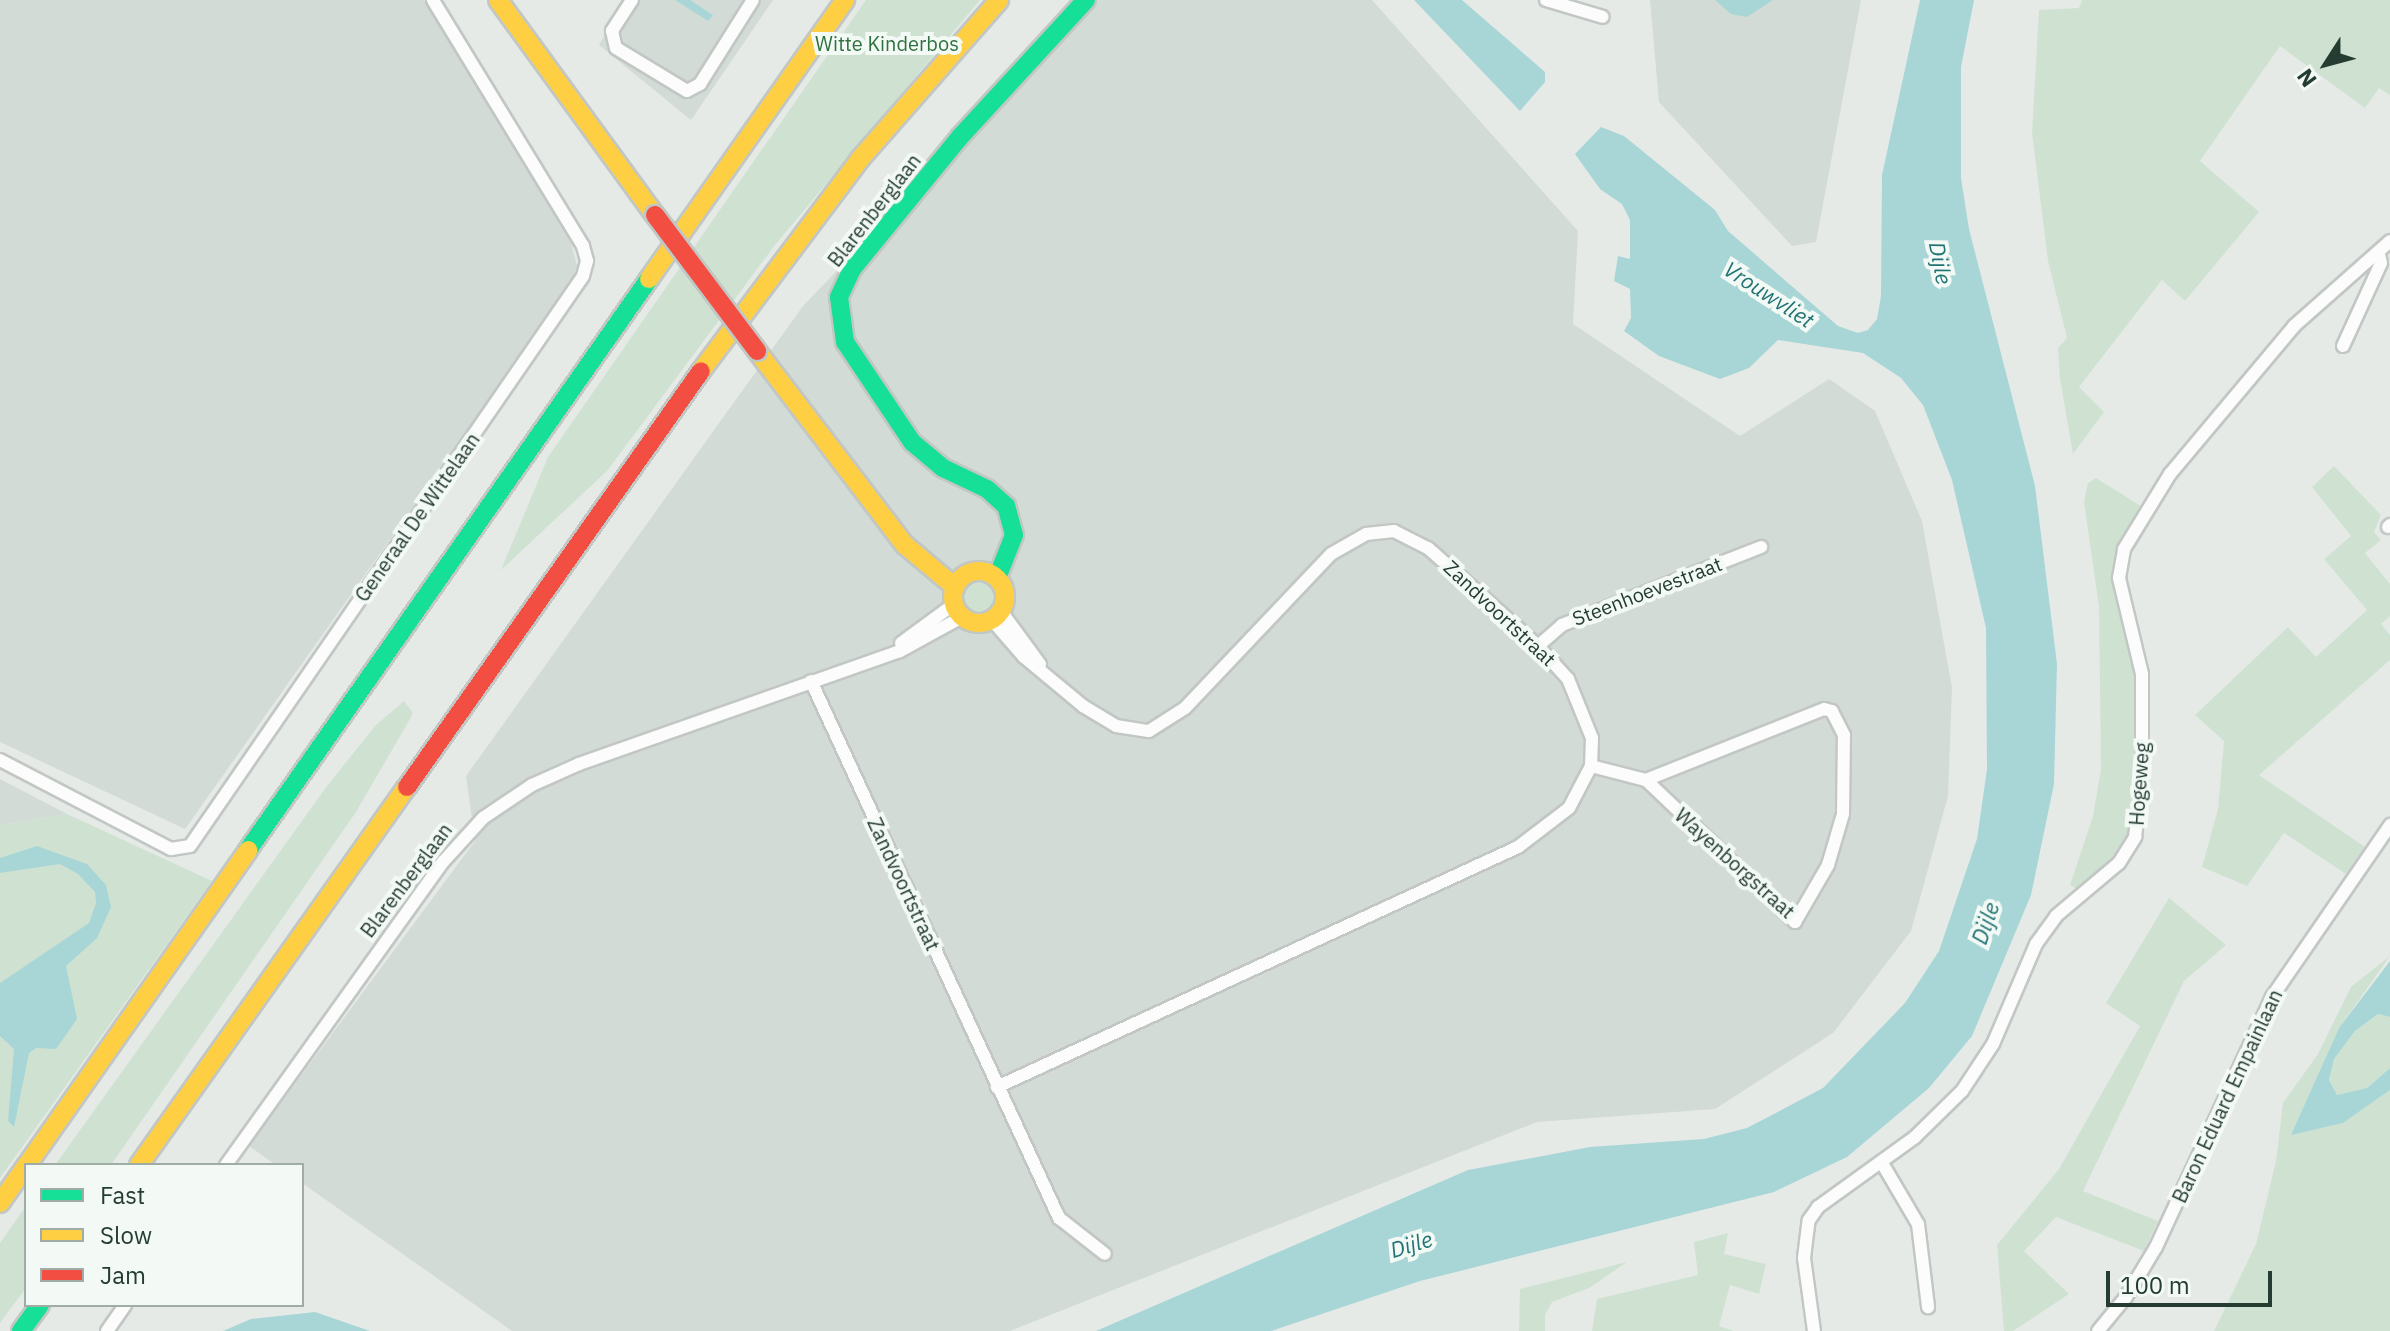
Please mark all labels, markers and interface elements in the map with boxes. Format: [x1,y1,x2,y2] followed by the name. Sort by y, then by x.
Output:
[2286,24,2366,104] north arrow
[815,31,959,55] park label: Witte Kinderbos
[2290,63,2323,93] text: N
[822,149,926,271] street label: Blarenberglaan
[1924,239,1958,287] water label: Dijle
[1719,255,1819,333] water label: Vrouwvliet
[350,428,484,606] street label: Generaal De Wittelaan
[1569,551,1725,631] street label: Steenhoevestraat
[1439,555,1561,671] street label: Zandvoortstraat
[2124,742,2154,826] street label: Hogeweg
[1670,803,1800,923] street label: Wayenborgstraat
[863,814,945,954] street label: Zandvoortstraat
[355,818,457,942] street label: Blarenberglaan
[1966,898,2004,948] water label: Dijle
[2167,985,2287,1207] street label: Baron Eduard Empainlaan
[24,1163,304,1307] legend
[100,1179,145,1211] text: Fast
[100,1219,152,1251] text: Slow
[1387,1225,1435,1263] water label: Dijle
[2110,1255,2276,1305] scale bar
[100,1259,146,1291] text: Jam
[2120,1269,2190,1301] text: 100 m

